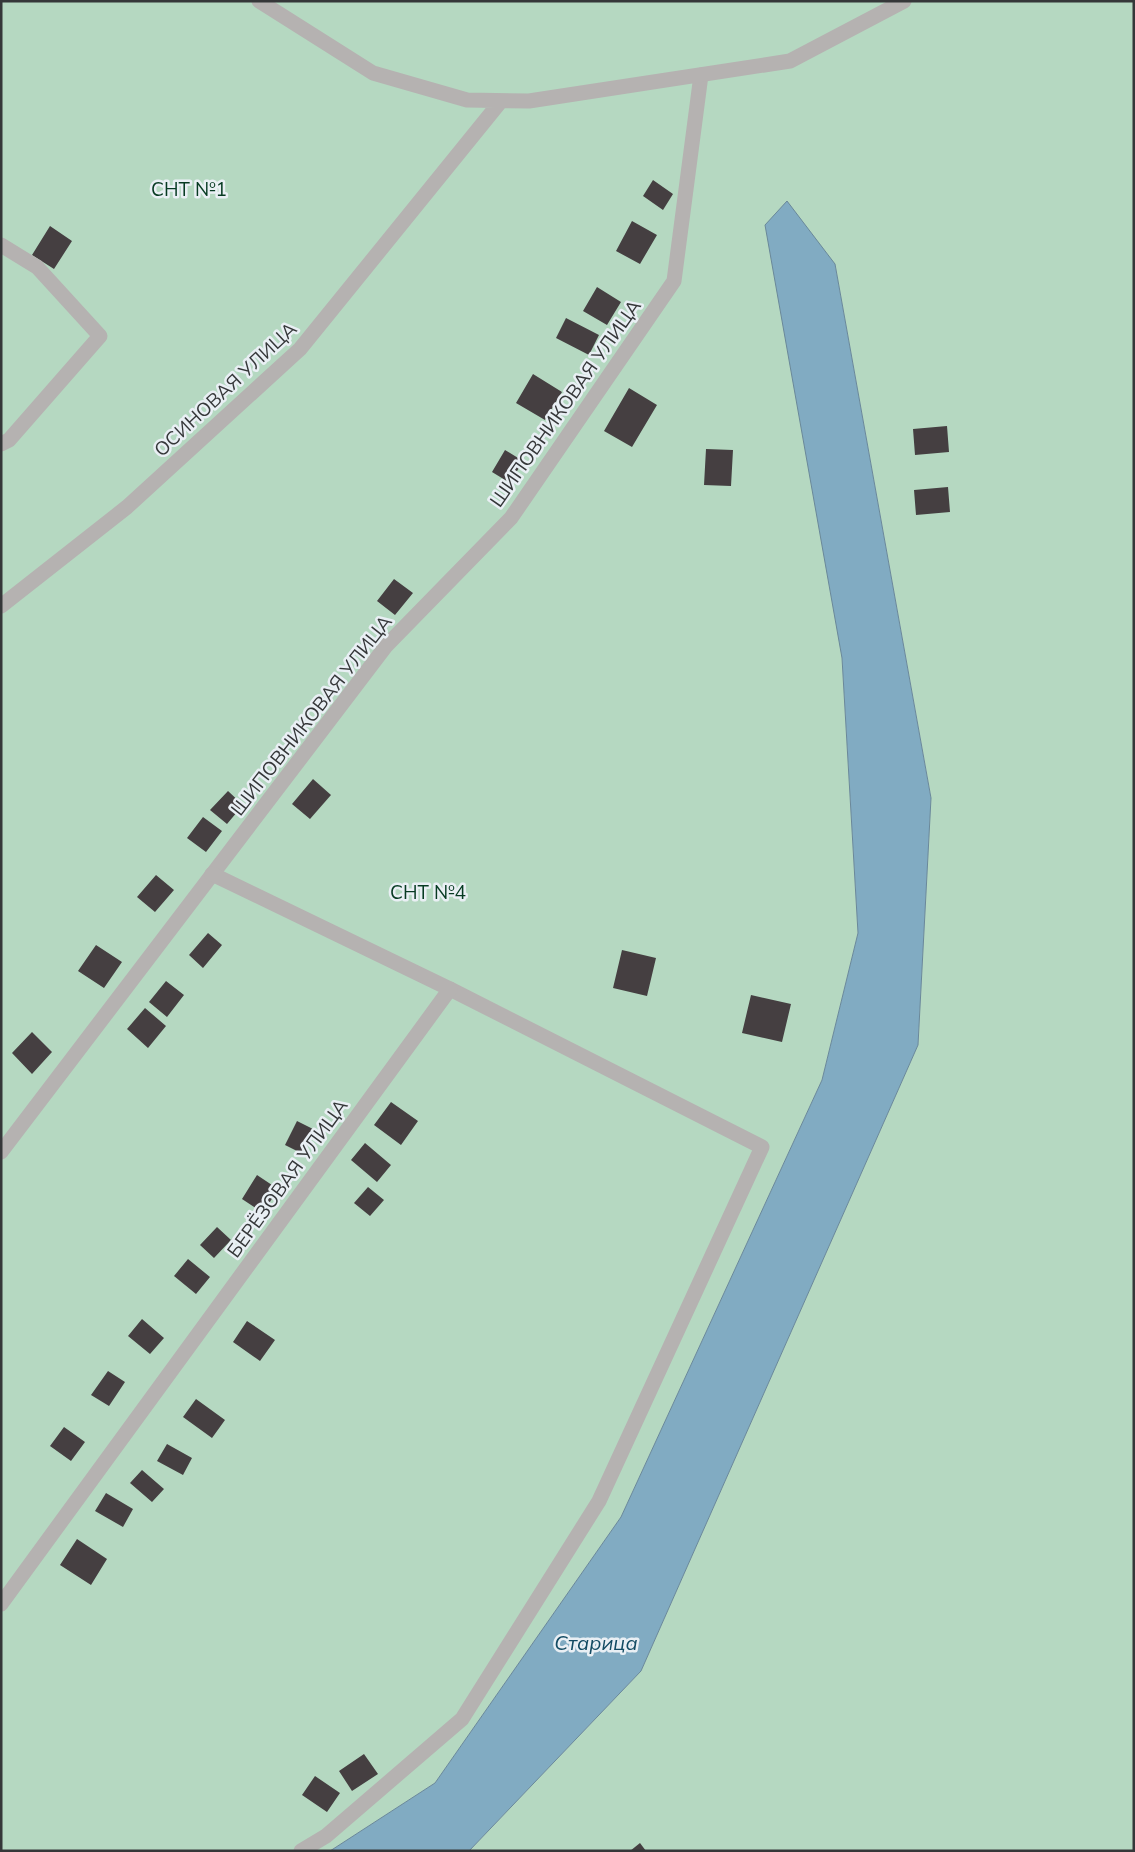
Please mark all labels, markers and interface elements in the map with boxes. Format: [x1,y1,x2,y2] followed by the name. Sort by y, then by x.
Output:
[151,177,227,201] park label: СНТ №1
[484,295,646,511] street label: ШИПОВНИКОВАЯ УЛИЦА
[149,317,301,461] street label: ОСИНОВАЯ УЛИЦА
[225,610,397,820] street label: ШИПОВНИКОВАЯ УЛИЦА
[390,880,466,904] park label: СНТ №4
[221,1094,353,1262] street label: БЕРЁЗОВАЯ УЛИЦА
[554,1630,638,1655] water label: Старица

